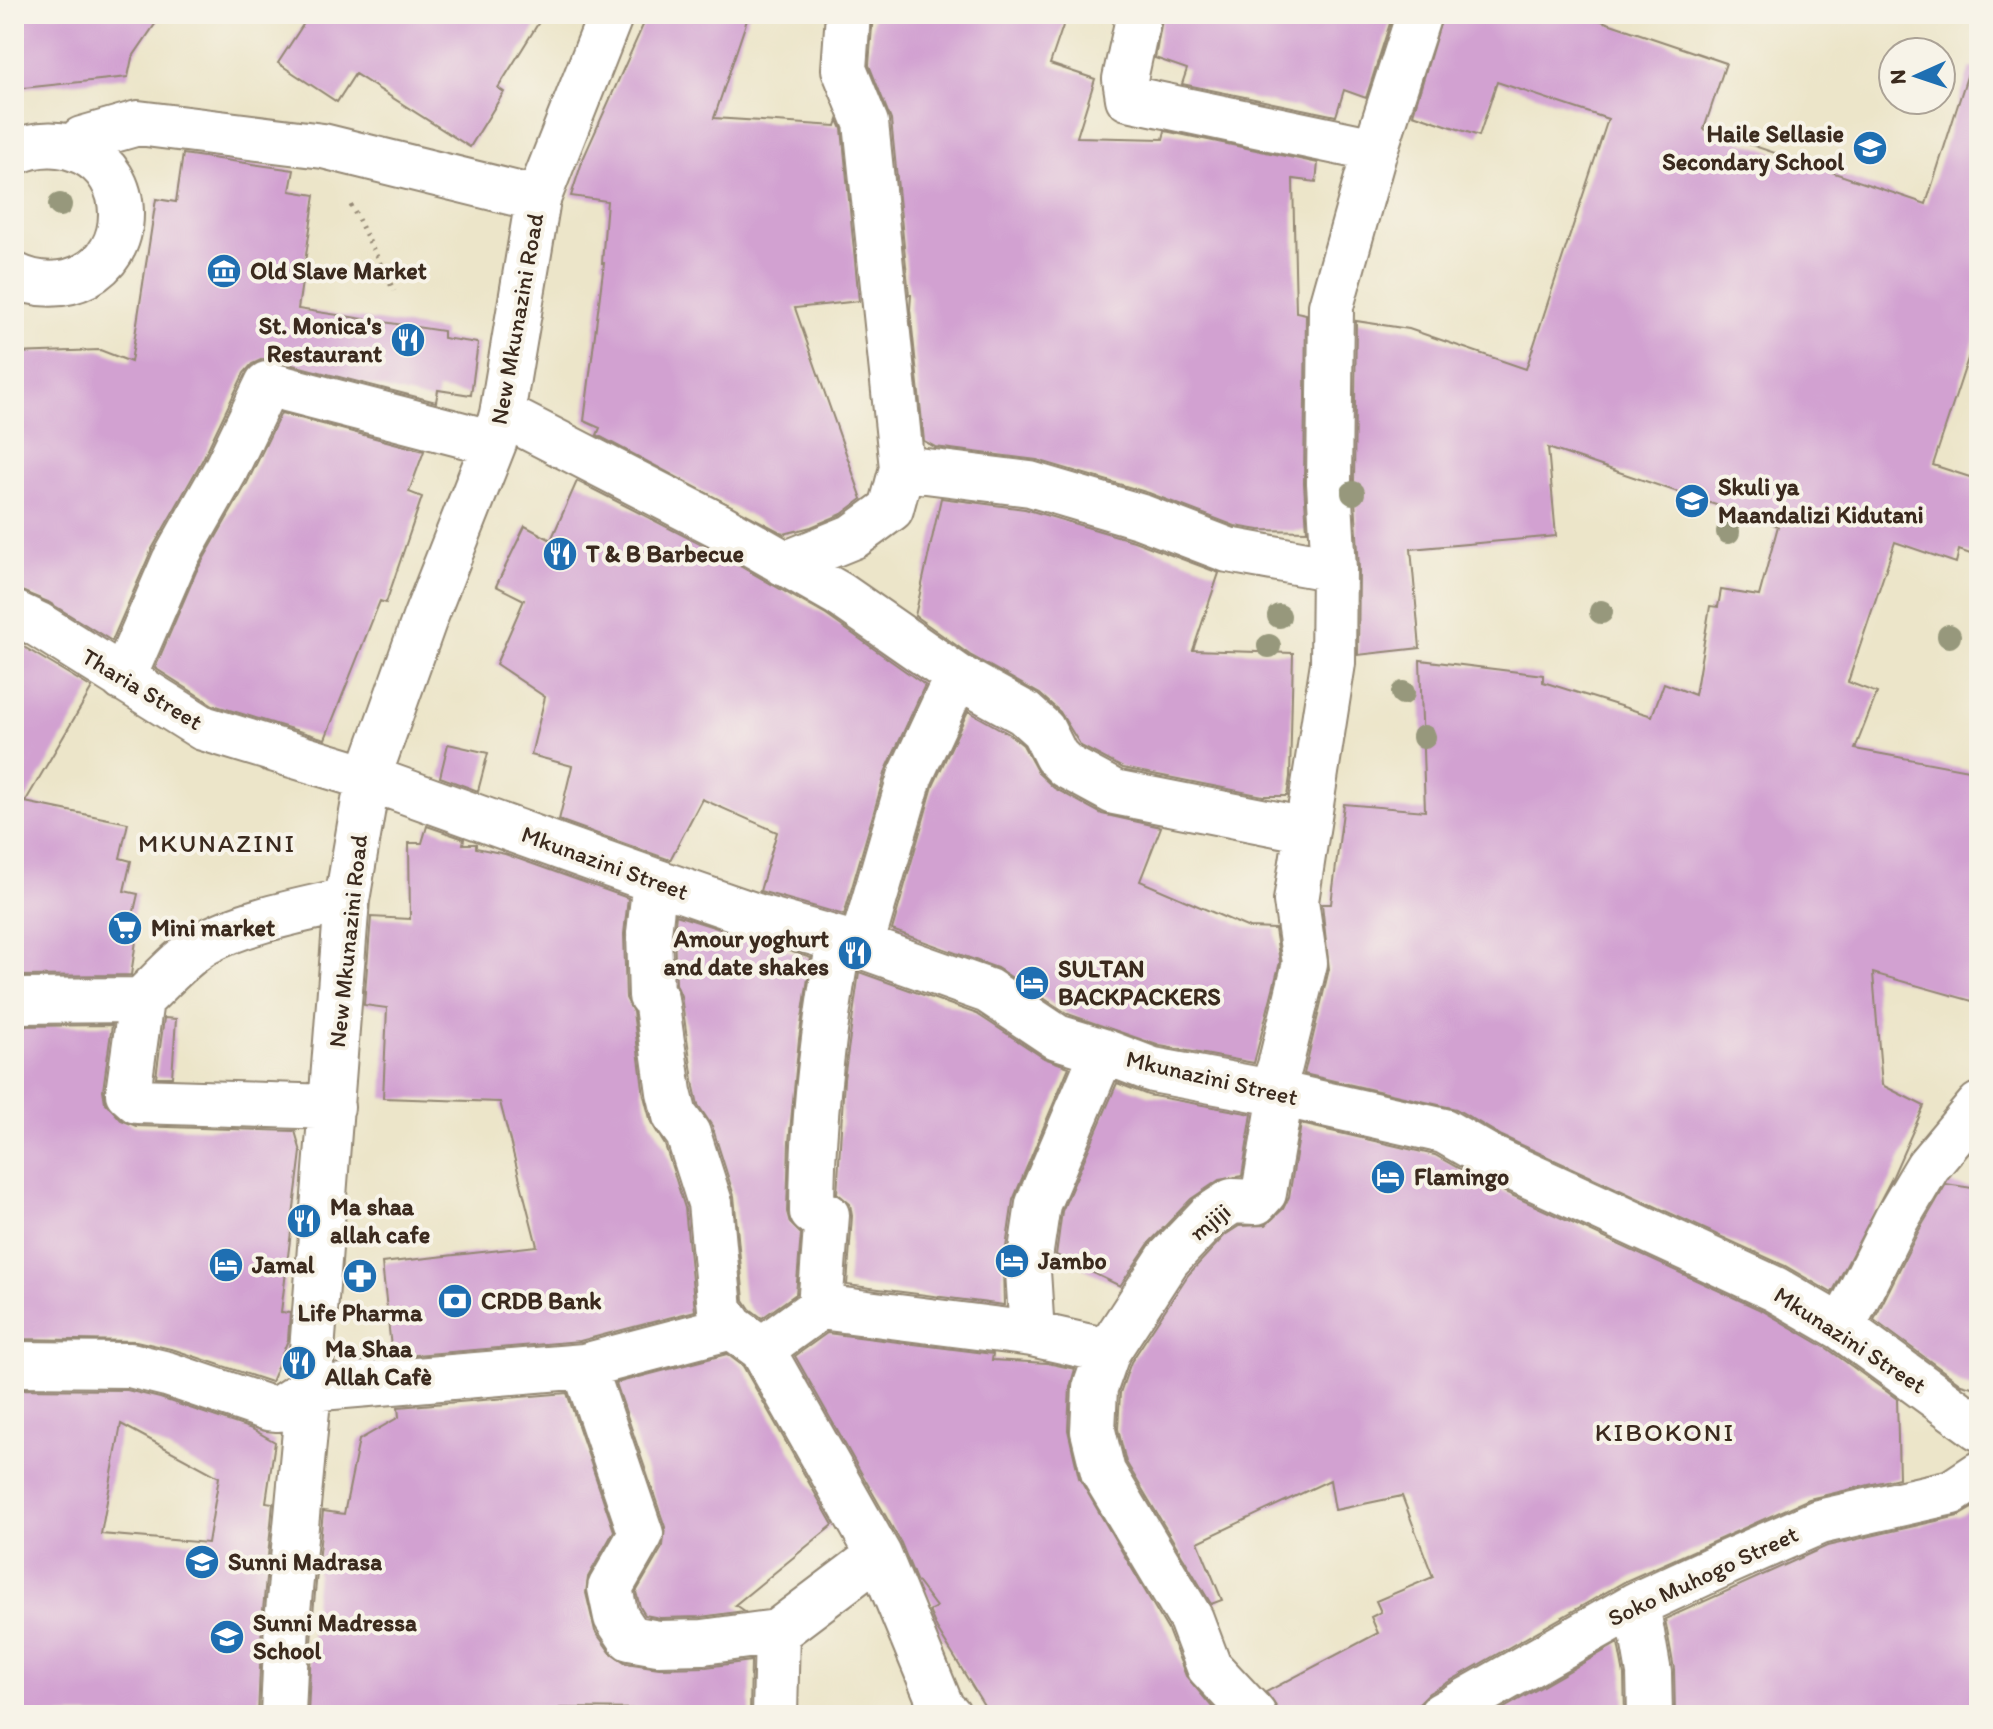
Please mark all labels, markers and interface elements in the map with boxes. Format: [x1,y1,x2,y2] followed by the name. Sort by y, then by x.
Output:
[1877,36,1957,116] north arrow
[1884,69,1911,85] text: N
[1662,119,1844,177] place label: Haile Sellasie Secondary School
[1851,129,1889,167] school or university icon: Haile Sellasie Secondary School
[484,211,549,427] street label: New Mkunazini Road
[205,252,243,290] museum icon: Old Slave Market
[250,256,427,285] place label: Old Slave Market
[259,311,382,368] place label: St. Monica's Restaurant
[389,321,427,359] restaurant icon: St. Monica's Restaurant
[1718,472,1924,529] place label: Skuli ya Maandalizi Kidutani
[1673,482,1711,520] school or university icon: Skuli ya Maandalizi Kidutani
[541,535,579,573] restaurant icon: T & B Barbecue
[585,539,744,568] place label: T & B Barbecue
[77,641,208,736] street label: Tharia Street
[518,819,693,906] street label: Mkunazini Street
[138,827,296,859] district label: MKUNAZINI
[322,833,373,1049] street label: New Mkunazini Road
[106,909,144,947] supermarket icon: Mini market
[151,913,275,942] place label: Mini market
[663,924,829,981] place label: Amour yoghurt and date shakes
[836,934,874,972] restaurant icon: Amour yoghurt and date shakes
[1058,954,1221,1011] place label: SULTAN BACKPACKERS
[1013,964,1051,1002] hotel icon: SULTAN BACKPACKERS
[1123,1044,1301,1111] street label: Mkunazini Street
[1369,1158,1407,1196] hotel icon: Flamingo
[1414,1162,1509,1192] place label: Flamingo
[330,1192,430,1249] place label: Ma shaa allah cafe
[1183,1196,1236,1247] street label: mjiji
[285,1202,323,1240] restaurant icon: Ma shaa allah cafe
[993,1242,1031,1280] hotel icon: Jambo
[207,1246,245,1284] hotel icon: Jamal
[1037,1246,1107,1275] place label: Jambo
[251,1250,315,1279] place label: Jamal
[341,1257,379,1295] pharmacy icon: Life Pharma
[1769,1280,1932,1400] street label: Mkunazini Street
[436,1282,474,1320] bank icon: CRDB Bank
[481,1286,602,1315] place label: CRDB Bank
[298,1298,423,1327] place label: Life Pharma
[324,1334,432,1391] place label: Ma Shaa Allah Cafè
[280,1344,318,1382] restaurant icon: Ma Shaa Allah Cafè
[1595,1416,1735,1448] district label: KIBOKONI
[1603,1519,1803,1632] street label: Soko Muhogo Street
[183,1543,221,1581] school or university icon: Sunni Madrasa
[228,1547,382,1576] place label: Sunni Madrasa
[253,1608,417,1665] place label: Sunni Madressa School
[208,1618,246,1656] school or university icon: Sunni Madressa School

